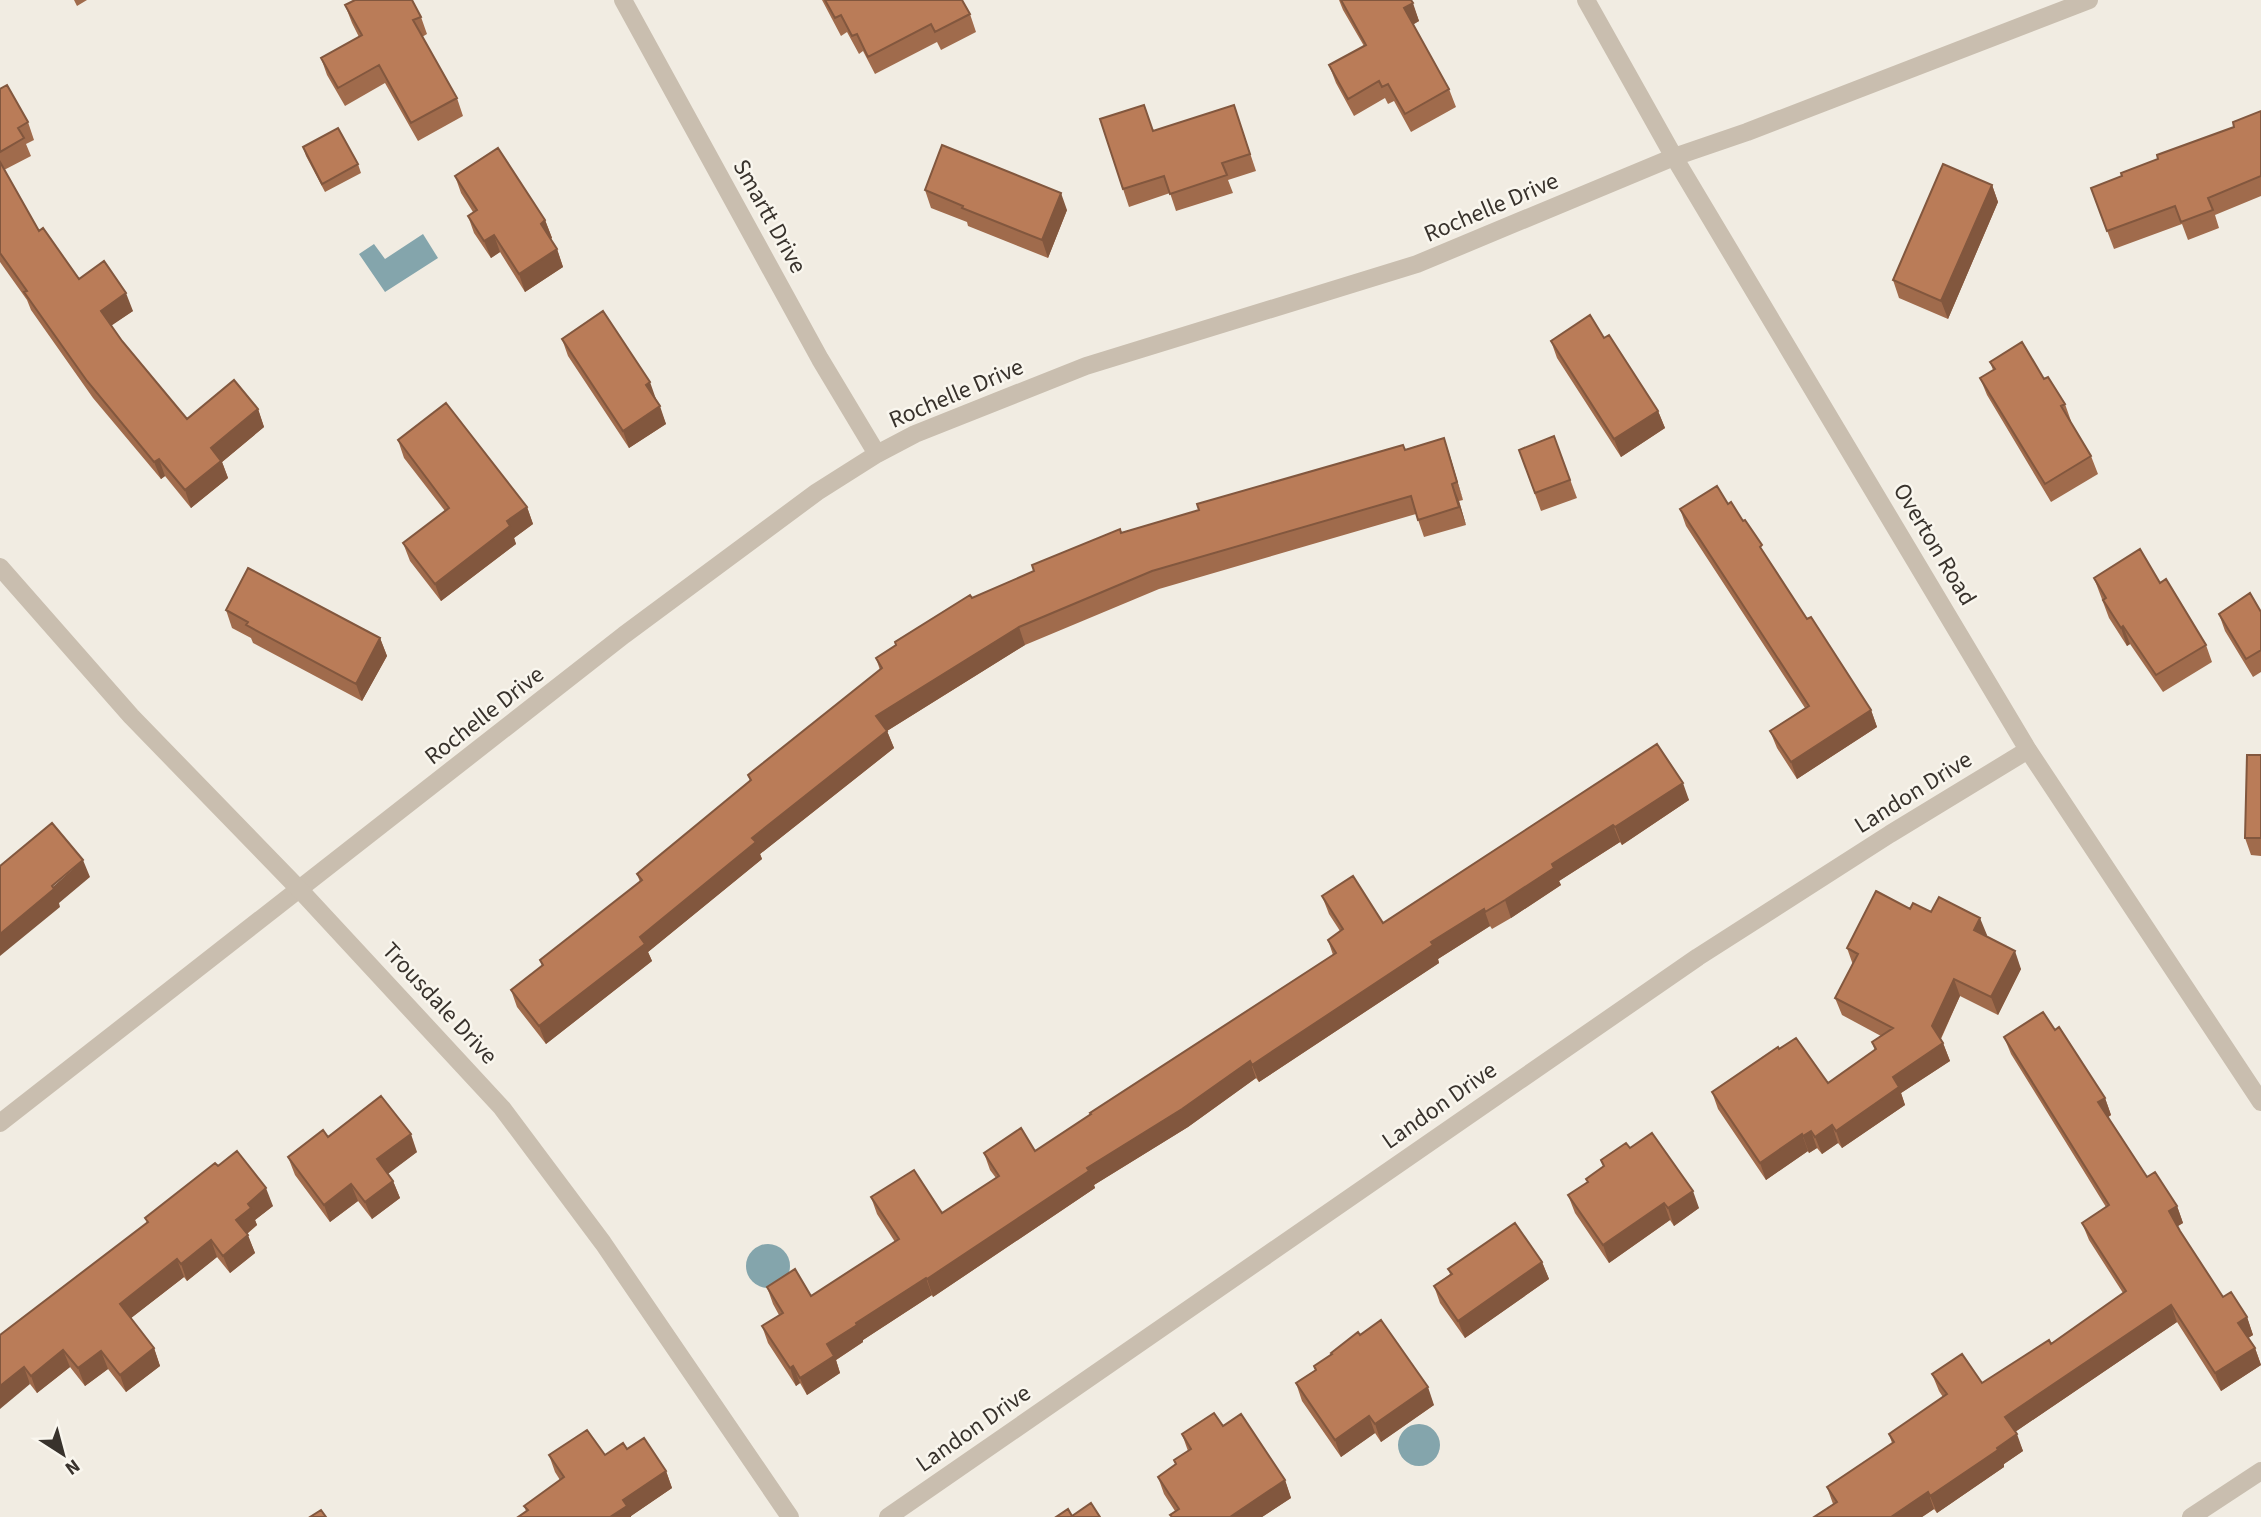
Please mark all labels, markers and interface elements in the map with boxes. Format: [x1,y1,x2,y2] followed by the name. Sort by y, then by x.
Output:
[724,153,815,280] street label: Smartt Drive
[1418,163,1564,252] street label: Rochelle Drive
[883,349,1029,438] street label: Rochelle Drive
[1884,476,1985,612] street label: Overton Road
[417,657,552,773] street label: Rochelle Drive
[1848,742,1979,843] street label: Landon Drive
[374,934,506,1072] street label: Trousdale Drive
[1375,1053,1504,1158] street label: Landon Drive
[909,1376,1038,1481] street label: Landon Drive
[28,1419,98,1489] north arrow
[59,1452,85,1481] text: N

